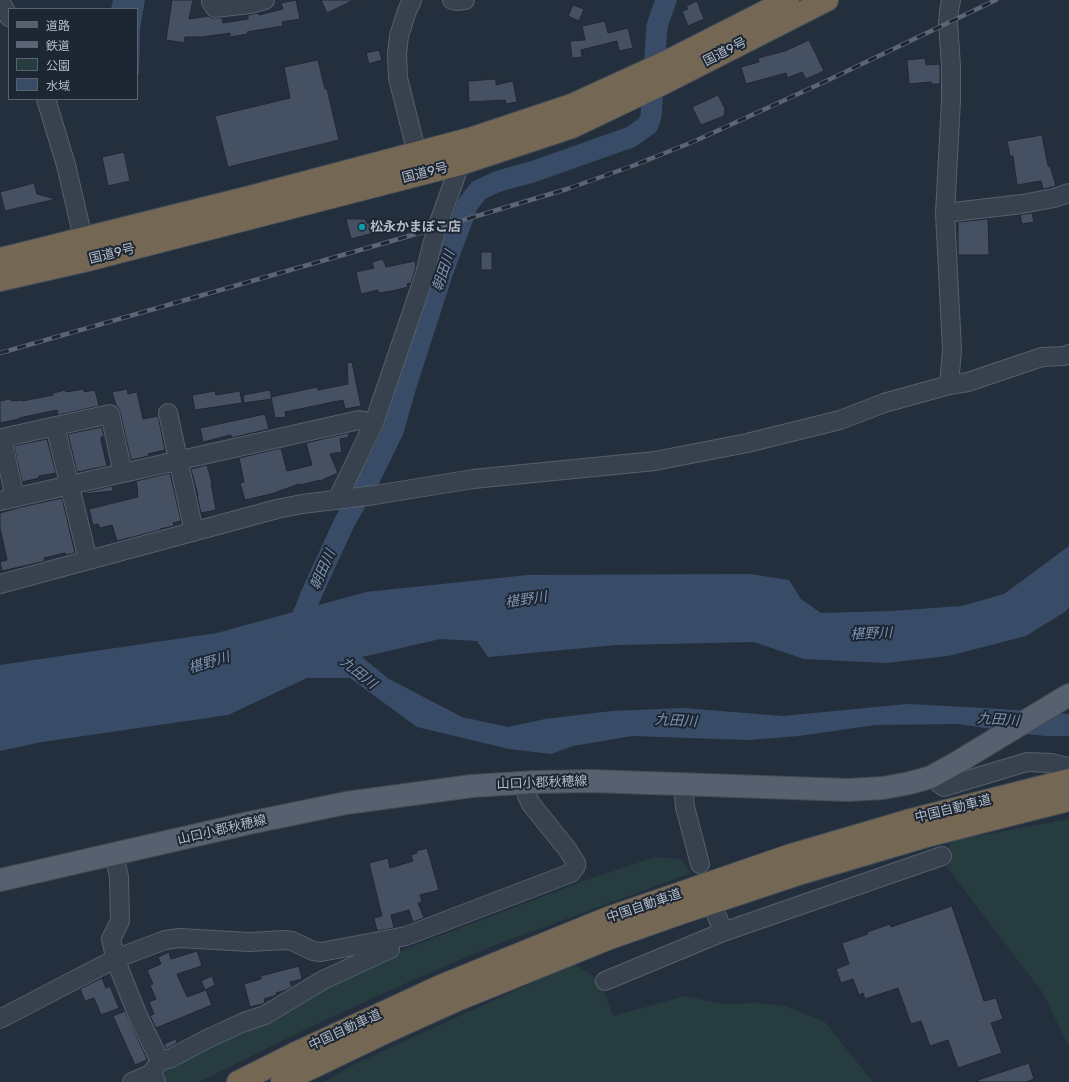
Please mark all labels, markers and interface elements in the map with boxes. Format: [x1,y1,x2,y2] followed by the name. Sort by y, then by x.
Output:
[8,8,138,100] legend
[46,19,70,33] text: 道路
[701,34,749,70] street label: 国道9号
[46,39,70,53] text: 鉄道
[46,59,70,73] text: 公園
[46,79,70,93] text: 水域
[400,160,450,186] street label: 国道9号
[370,219,461,235] place label: 松永かまぼこ店
[357,222,367,232] marker: 松永かまぼこ店
[87,241,137,267] street label: 国道9号
[429,248,459,294] water label: 朝田川
[307,547,339,593] water label: 朝田川
[504,589,548,611] water label: 椹野川
[850,625,892,643] water label: 椹野川
[186,649,232,677] water label: 椹野川
[336,653,380,693] water label: 九田川
[976,710,1020,730] water label: 九田川
[655,712,697,730] water label: 九田川
[496,774,588,792] street label: 山口小郡秋穂線
[913,792,993,826] street label: 中国自動車道
[176,812,268,848] street label: 山口小郡秋穂線
[605,886,683,926] street label: 中国自動車道
[306,1006,384,1054] street label: 中国自動車道

